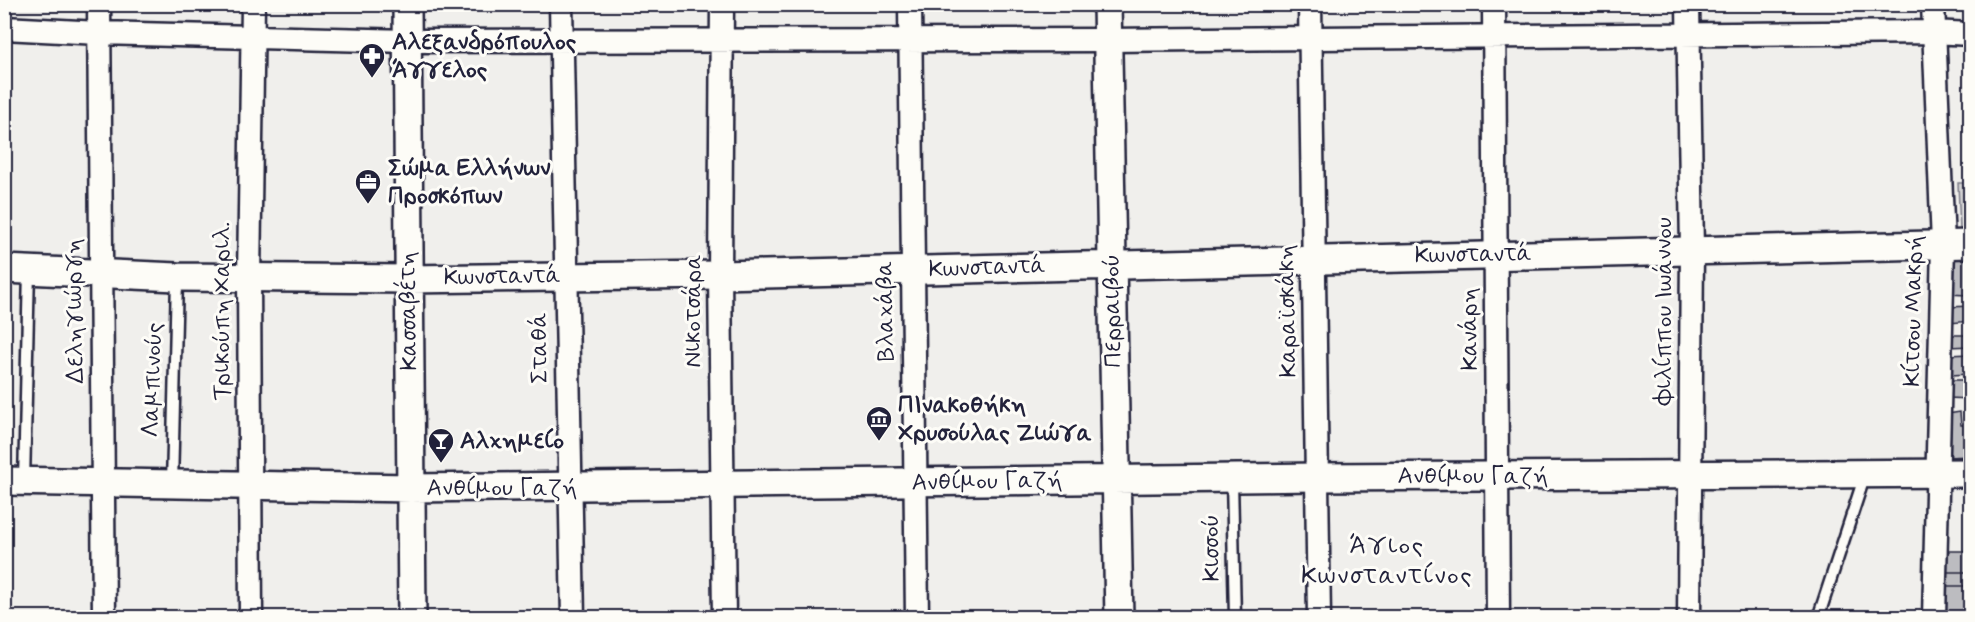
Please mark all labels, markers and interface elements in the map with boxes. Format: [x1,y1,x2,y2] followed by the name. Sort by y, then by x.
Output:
[392,27,577,86] place label: Αλεξανδρόπουλος Άγγελος
[357,41,387,79] pharmacy icon: Αλεξανδρόπουλος Άγγελος
[388,153,551,212] place label: Σώμα Ελλήνων Προσκόπων
[353,167,383,205] office icon: Σώμα Ελλήνων Προσκόπων
[1649,217,1680,406] street label: Φιλίππου Ιωάννου
[207,222,238,400] street label: Τρικούπη Χαριλ.
[1897,235,1931,387] street label: Κίτσου Μακρή
[58,238,92,384] street label: Δεληγιώργη
[1414,238,1532,272] street label: Κωνσταντά
[1271,244,1305,378] street label: Καραϊσκάκη
[928,250,1046,286] street label: Κωνσταντά
[391,251,426,371] street label: Κασσαβέτη
[678,254,709,368] street label: Νικοτσάρα
[1097,254,1129,368] street label: Περραιβού
[443,260,561,294] street label: Κωνσταντά
[870,260,902,362] street label: Βλαχάβα
[1454,287,1486,371] street label: Κανάρη
[524,312,556,384] street label: Σταθά
[135,322,171,438] street label: Λαμπινούς
[898,390,1092,449] place label: ΠΙνακοθήκη Χρυσούλας Ζιώγα
[864,404,894,442] museum icon: ΠΙνακοθήκη Χρυσούλας Ζιώγα
[426,426,456,464] bar icon: Αλχημείο
[460,426,564,457] place label: Αλχημείο
[1398,461,1548,492] street label: Ανθίμου Γαζή
[911,465,1063,499] street label: Ανθίμου Γαζή
[427,473,577,504] street label: Ανθίμου Γαζή
[1196,514,1228,582] street label: Κισσού
[1301,529,1473,593] district label: Άγιος Κωνσταντίνος

